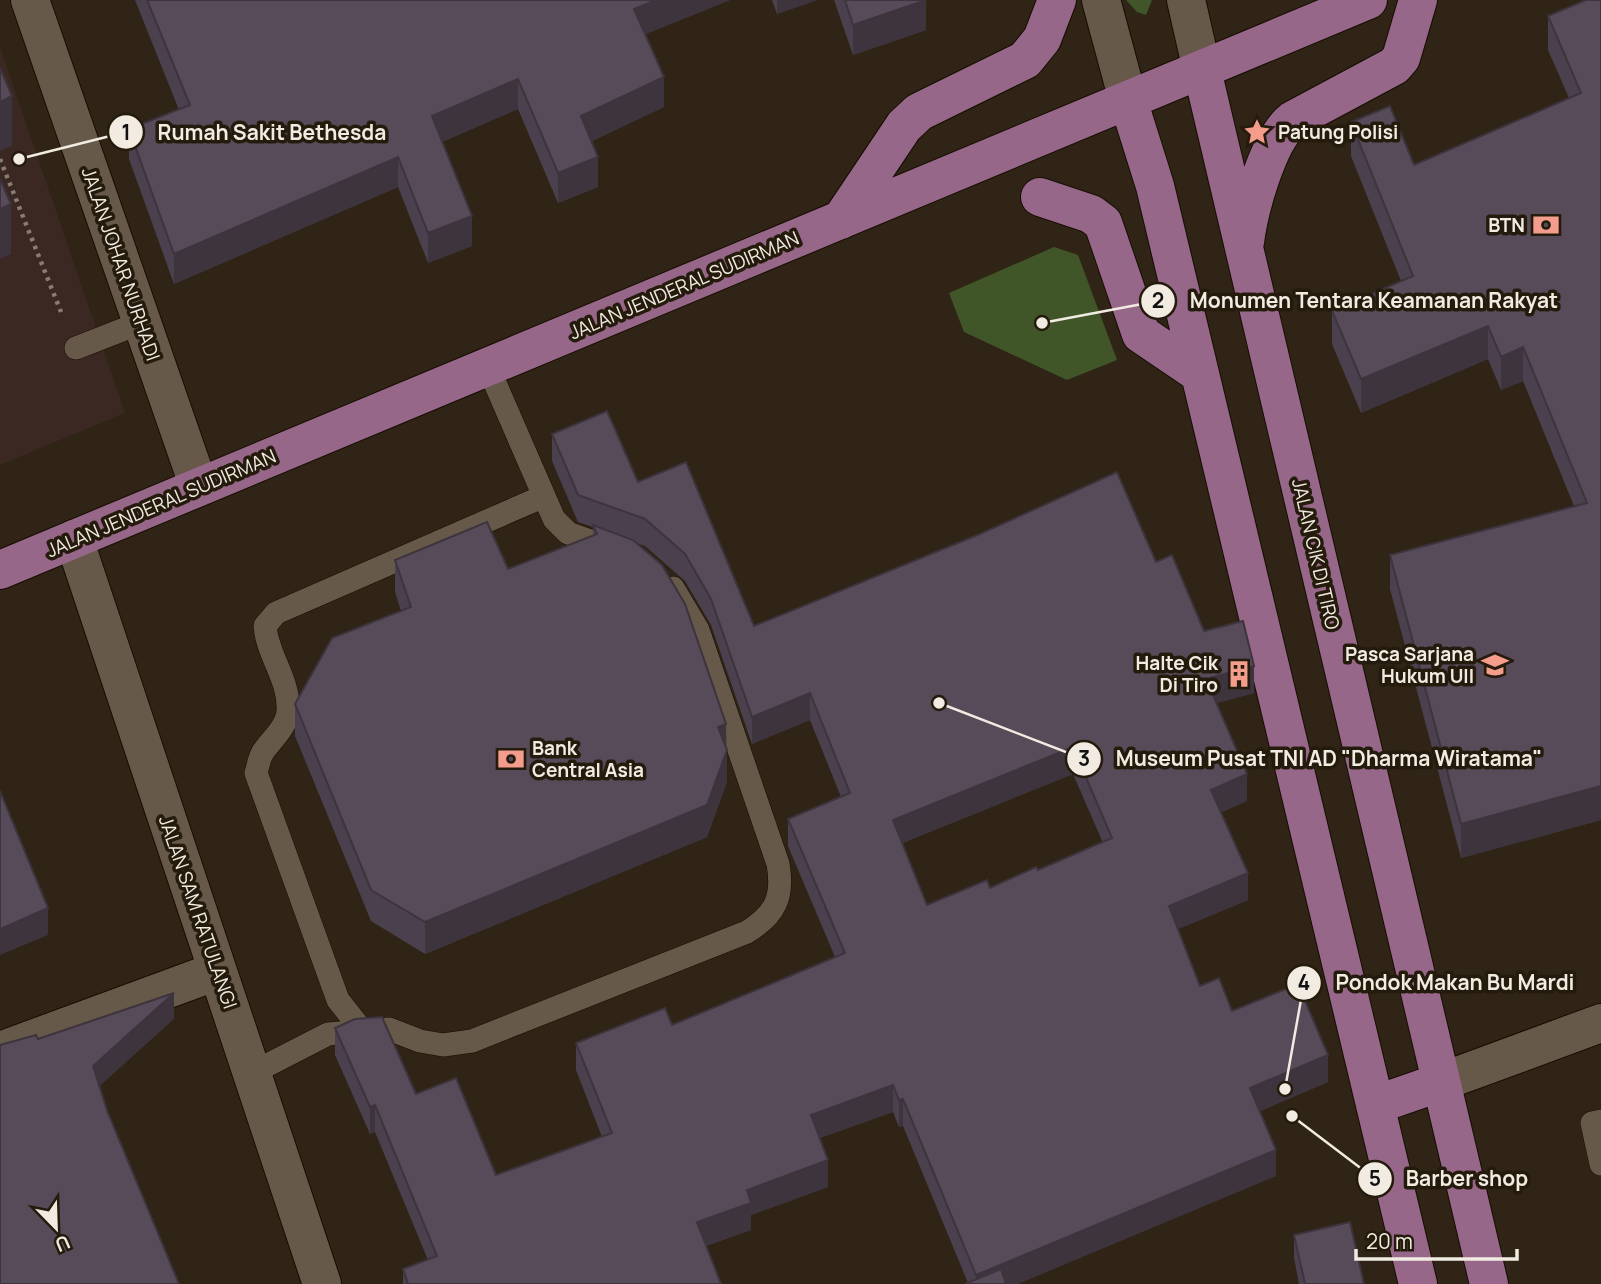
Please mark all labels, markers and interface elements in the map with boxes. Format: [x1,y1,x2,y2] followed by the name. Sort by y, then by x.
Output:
[109,111,400,153] callout: Rumah Sakit Bethesda
[1242,117,1272,147] place icon: Patung Polisi
[121,118,131,146] text: 1
[158,118,386,146] text: Rumah Sakit Bethesda
[1278,119,1398,145] place label: Patung Polisi
[76,164,166,364] street label: JALAN JOHAR NURHADI
[1531,210,1561,240] bank icon: BTN
[1488,212,1525,238] place label: BTN
[565,225,803,345] street label: JALAN JENDERAL SUDIRMAN
[1141,280,1572,322] callout: Monumen Tentara Keamanan Rakyat
[1152,286,1164,314] text: 2
[1190,286,1558,314] text: Monumen Tentara Keamanan Rakyat
[42,443,280,563] street label: JALAN JENDERAL SUDIRMAN
[1286,476,1346,632] street label: JALAN CIK DI TIRO
[1345,641,1474,689] place label: Pasca Sarjana Hukum UII
[1135,650,1219,698] place label: Halte Cik Di Tiro
[1480,650,1510,680] school or university icon: Pasca Sarjana Hukum UII
[1224,659,1254,689] building icon: Halte Cik Di Tiro
[532,735,644,783] place label: Bank Central Asia
[1066,738,1556,780] callout: Museum Pusat TNI AD "Dharma Wiratama"
[496,744,526,774] bank icon: Bank Central Asia
[1078,744,1090,772] text: 3
[1116,744,1542,772] text: Museum Pusat TNI AD "Dharma Wiratama"
[153,812,243,1012] street label: JALAN SAM RATULANGI
[1287,962,1589,1004] callout: Pondok Makan Bu Mardi
[1298,968,1310,996] text: 4
[1335,968,1575,996] text: Pondok Makan Bu Mardi
[1357,1158,1543,1200] callout: Barber shop
[1369,1164,1381,1192] text: 5
[1406,1164,1528,1192] text: Barber shop
[21,1193,91,1263] north arrow
[1356,1218,1517,1262] scale bar
[1366,1227,1413,1255] text: 20 m
[51,1229,74,1258] text: U

